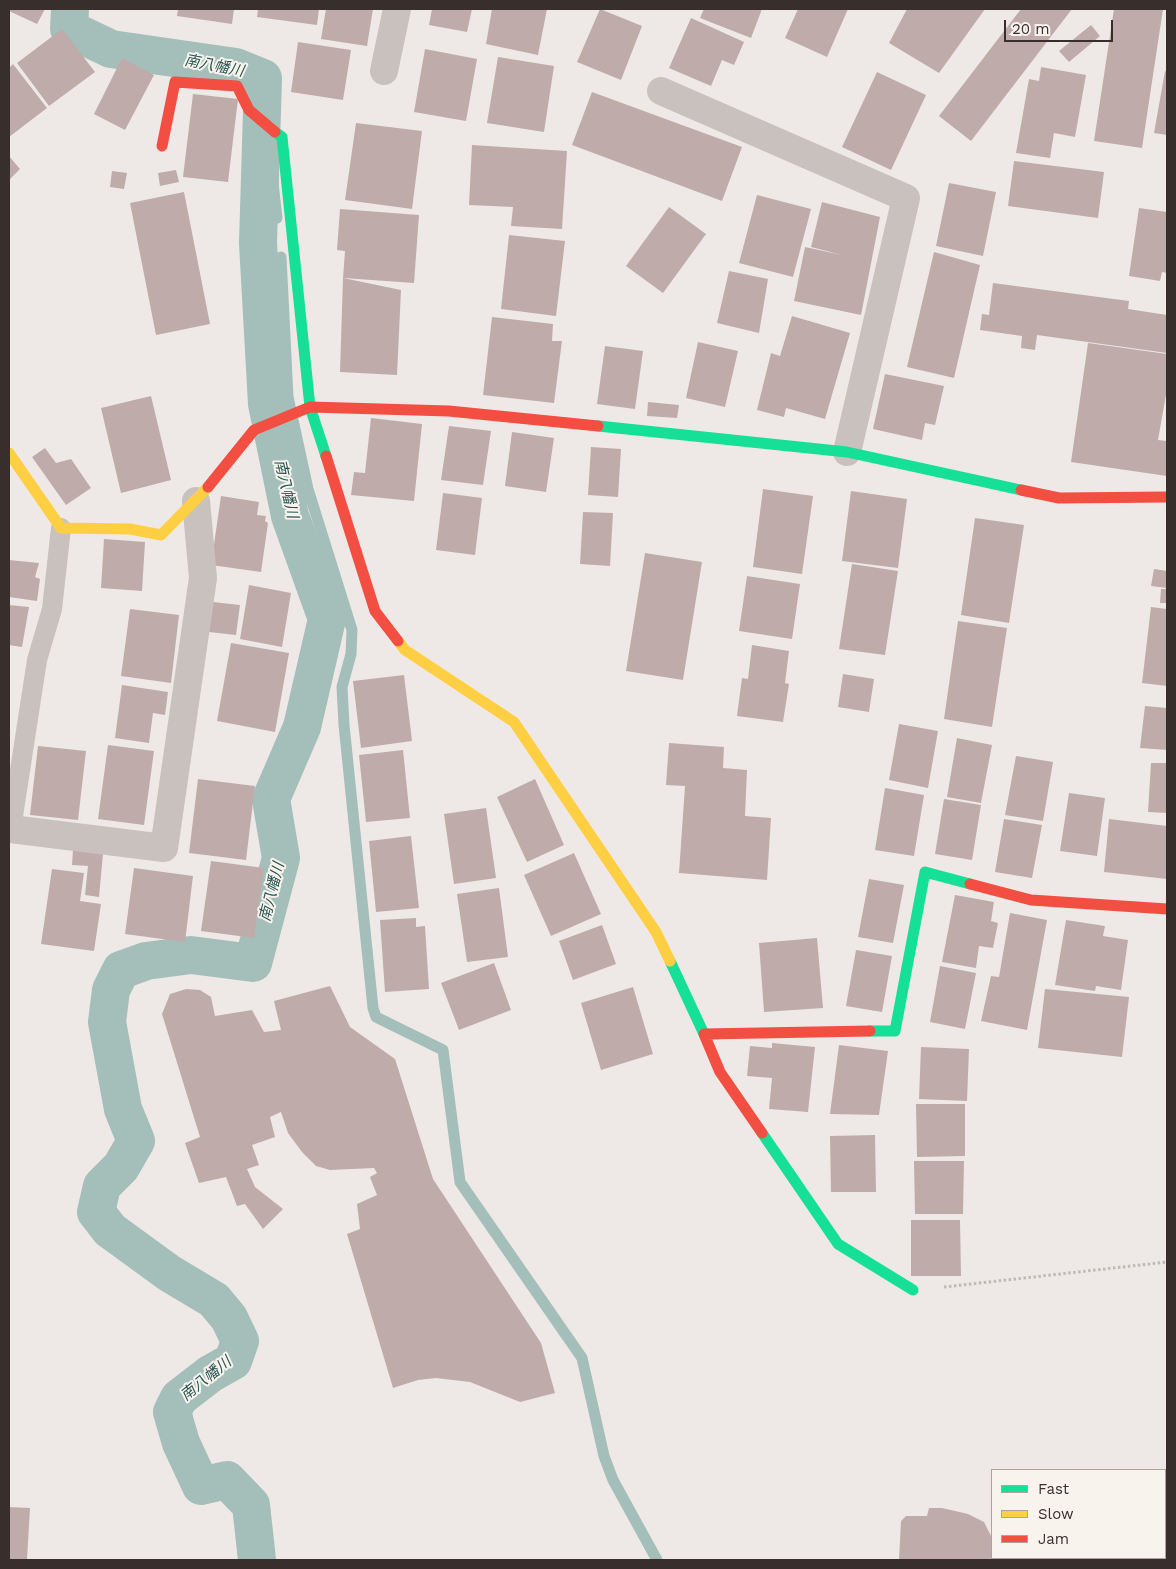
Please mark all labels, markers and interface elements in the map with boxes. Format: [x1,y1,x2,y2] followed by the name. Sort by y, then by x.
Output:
[1006,10,1115,42] scale bar
[1012,20,1050,38] text: 20 m
[183,51,245,81] water label: 南八幡川
[270,458,302,520] water label: 南八幡川
[256,861,288,923] water label: 南八幡川
[177,1353,235,1405] water label: 南八幡川
[991,1469,1166,1559] legend
[1038,1480,1069,1498] text: Fast
[1038,1505,1074,1523] text: Slow
[1038,1530,1069,1548] text: Jam

